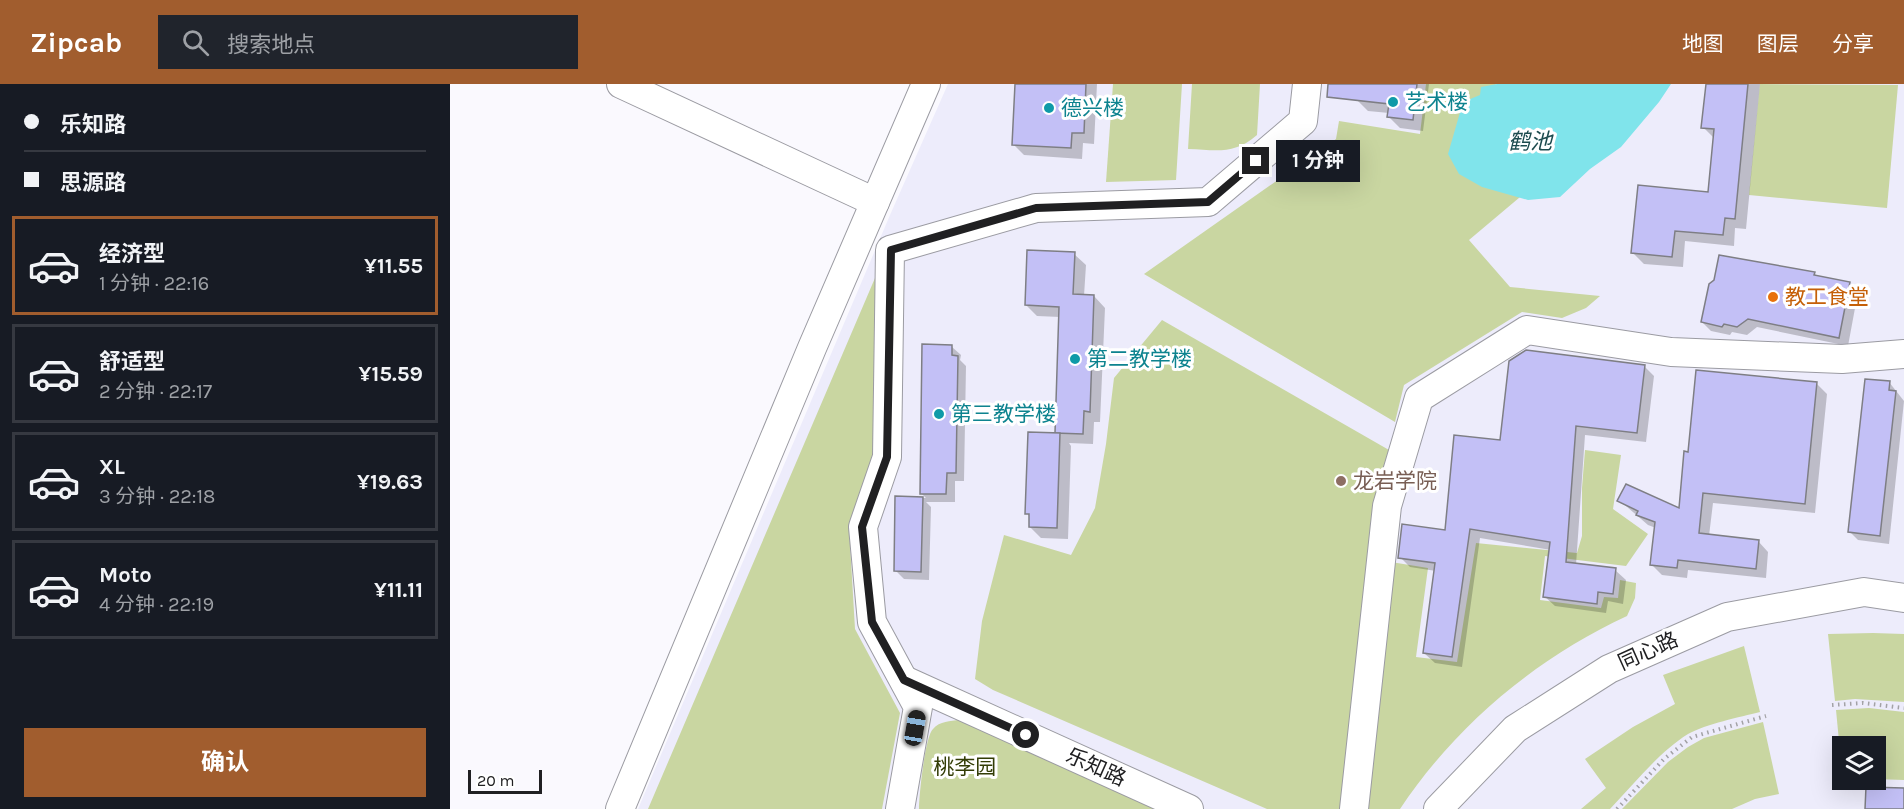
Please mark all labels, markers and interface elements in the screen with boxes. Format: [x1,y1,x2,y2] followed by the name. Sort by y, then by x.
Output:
[158,15,578,69] search box
[30,26,122,59] text: Zipcab
[179,26,212,59] icon: search
[227,32,315,58] text: 搜索地点
[1682,32,1724,56] text: 地图
[1757,32,1799,56] text: 图层
[1832,32,1874,56] text: 分享
[1405,90,1468,114] place label: 艺术楼
[1386,95,1400,109] marker: 艺术楼
[1061,96,1124,120] place label: 德兴楼
[1042,101,1056,115] marker: 德兴楼
[60,112,126,138] text: 乐知路
[1508,129,1554,155] water label: 鹤池
[1277,140,1361,182] callout: 1 分钟
[1242,147,1269,174] route end
[1292,149,1344,172] text: 1 分钟
[60,170,126,196] text: 思源路
[27,239,81,293] icon: car
[99,241,165,267] text: 经济型
[364,253,423,279] text: ¥11.55
[99,272,209,295] text: 1 分钟 · 22:16
[1785,285,1869,309] place label: 教工食堂
[1766,290,1780,304] marker: 教工食堂
[27,347,81,401] icon: car
[1087,347,1192,371] place label: 第二教学楼
[99,349,165,375] text: 舒适型
[1068,352,1082,366] marker: 第二教学楼
[358,361,423,387] text: ¥15.59
[99,380,212,403] text: 2 分钟 · 22:17
[951,402,1056,426] place label: 第三教学楼
[932,407,946,421] marker: 第三教学楼
[99,454,125,480] text: XL
[27,455,81,509] icon: car
[357,469,423,495] text: ¥19.63
[1353,469,1437,493] place label: 龙岩学院
[1334,474,1348,488] marker: 龙岩学院
[99,485,215,508] text: 3 分钟 · 22:18
[99,562,152,588] text: Moto
[27,563,81,617] icon: car
[374,577,423,603] text: ¥11.11
[99,593,214,616] text: 4 分钟 · 22:19
[1614,627,1682,675] street label: 同心路
[903,709,927,747] car
[1012,721,1039,748] route start
[24,728,426,797] button: 确认
[1832,736,1886,790] map controls
[1832,736,1886,790] button: layers
[1062,743,1130,791] street label: 乐知路
[934,755,997,779] park label: 桃李园
[468,767,542,794] scale bar
[477,771,515,790] text: 20 m

